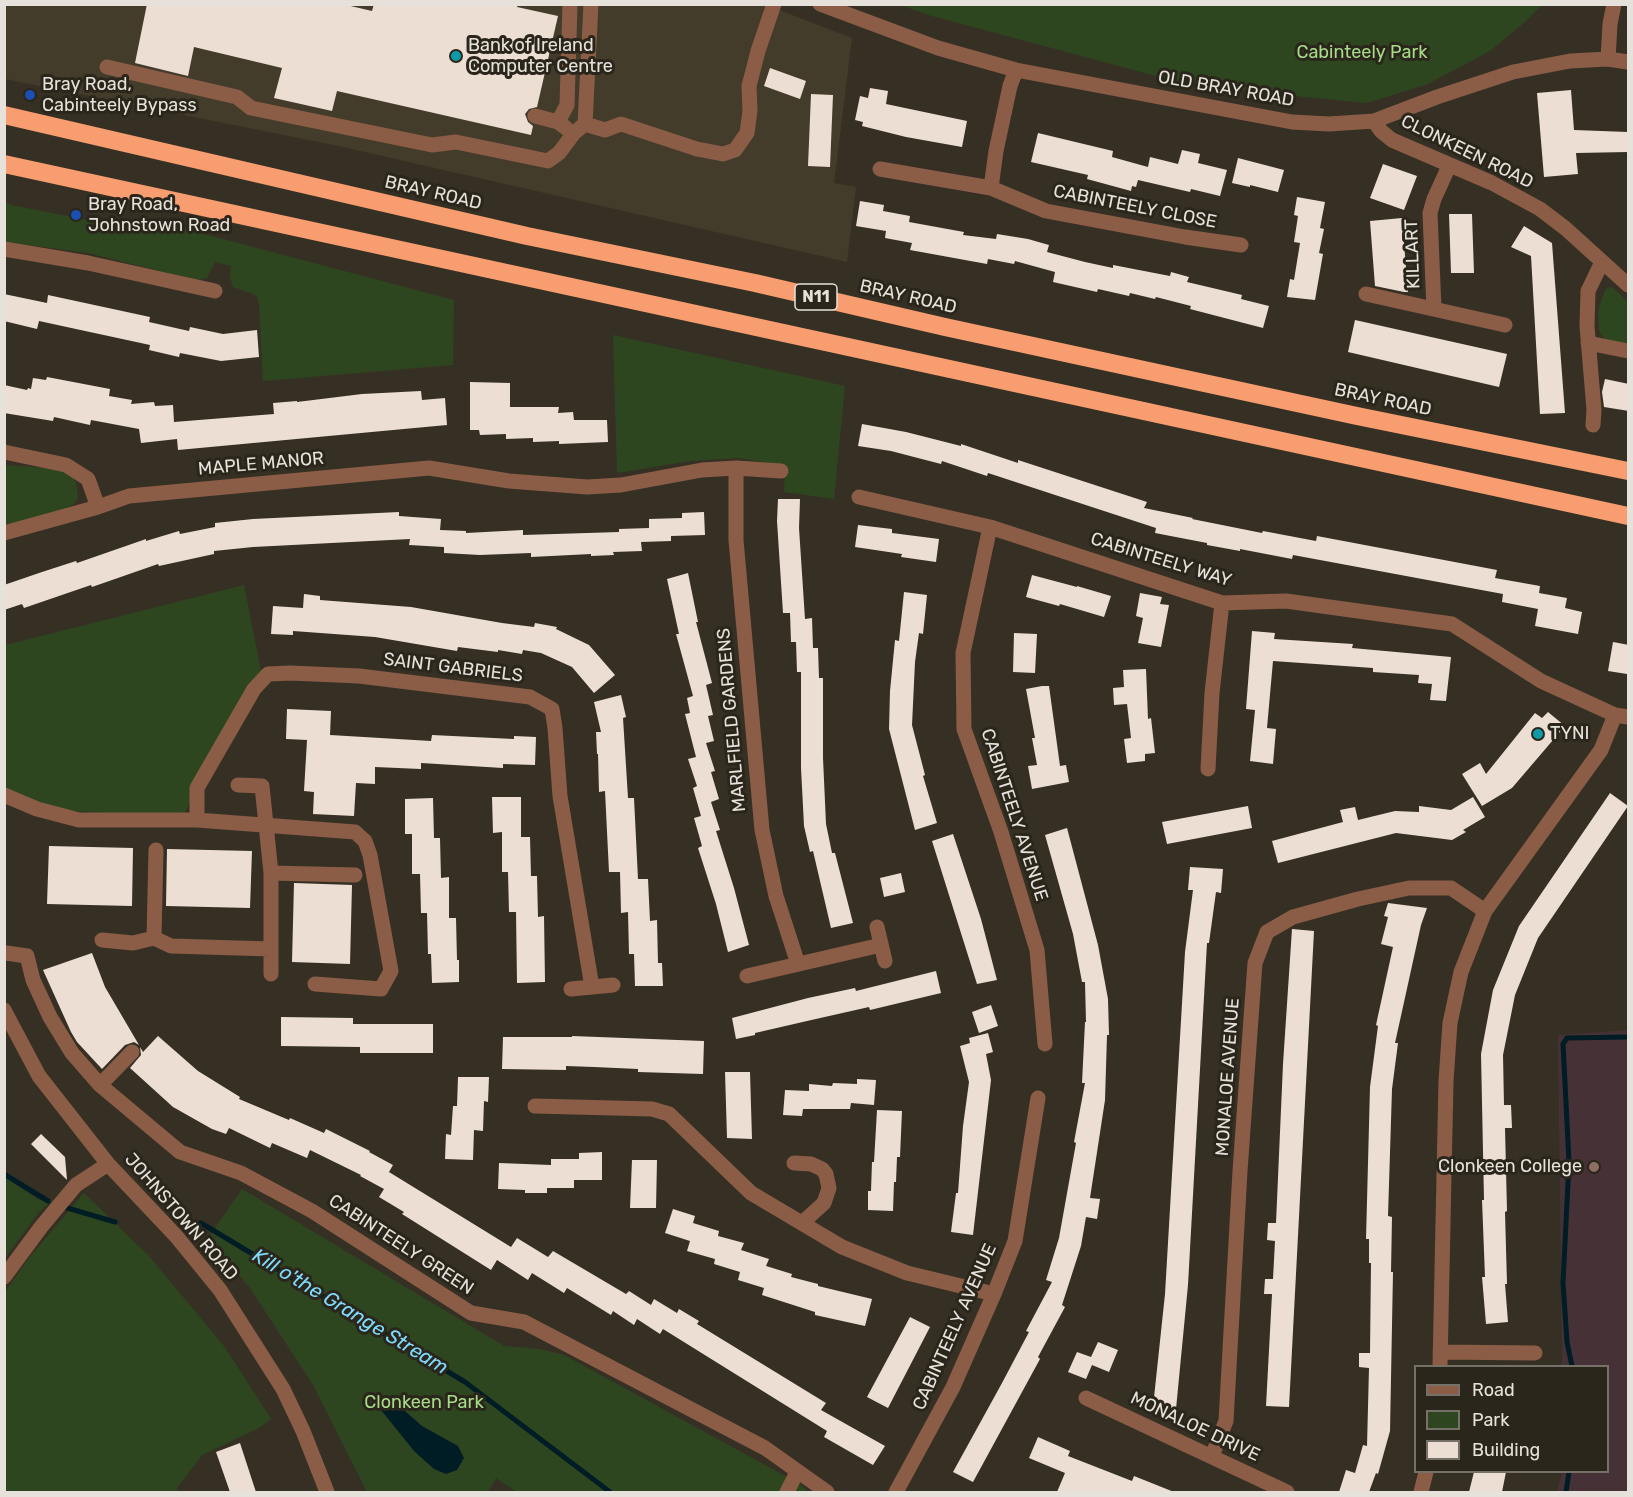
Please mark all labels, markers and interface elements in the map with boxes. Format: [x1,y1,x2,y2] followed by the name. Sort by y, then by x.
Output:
[468,35,613,78] place label: Bank of Ireland Computer Centre
[1296,42,1428,64] park label: Cabinteely Park
[449,49,463,63] marker: Bank of Ireland Computer Centre
[1156,66,1296,112] street label: OLD BRAY ROAD
[42,74,197,116] place label: Bray Road, Cabinteely Bypass
[23,88,37,102] marker: Bray Road, Cabinteely Bypass
[1397,111,1537,193] street label: CLONKEEN ROAD
[382,171,484,215] street label: BRAY ROAD
[1051,181,1219,233] street label: CABINTEELY CLOSE
[88,194,230,236] place label: Bray Road, Johnstown Road
[69,208,83,222] marker: Bray Road, Johnstown Road
[1401,219,1425,289] street label: KILLART
[857,275,959,319] street label: BRAY ROAD
[795,284,837,310] road number: N11
[1332,379,1434,421] street label: BRAY ROAD
[197,448,325,480] street label: MAPLE MANOR
[1088,528,1234,592] street label: CABINTEELY WAY
[713,627,751,813] street label: MARLFIELD GARDENS
[382,649,524,687] street label: SAINT GABRIELS
[1550,723,1589,745] place label: TYNI
[976,726,1052,904] street label: CABINTEELY AVENUE
[1531,727,1545,741] marker: TYNI
[1212,997,1244,1157] street label: MONALOE AVENUE
[120,1149,242,1285] street label: JOHNSTOWN ROAD
[1438,1156,1582,1178] place label: Clonkeen College
[1587,1160,1601,1174] marker: Clonkeen College
[325,1190,477,1300] street label: CABINTEELY GREEN
[909,1240,1001,1414] street label: CABINTEELY AVENUE
[248,1244,452,1380] water label: Kill o'the Grange Stream
[1414,1365,1609,1473] legend
[1472,1379,1515,1401] text: Road
[1127,1388,1263,1466] street label: MONALOE DRIVE
[364,1392,484,1414] park label: Clonkeen Park
[1472,1409,1509,1431] text: Park
[1472,1439,1540,1461] text: Building

